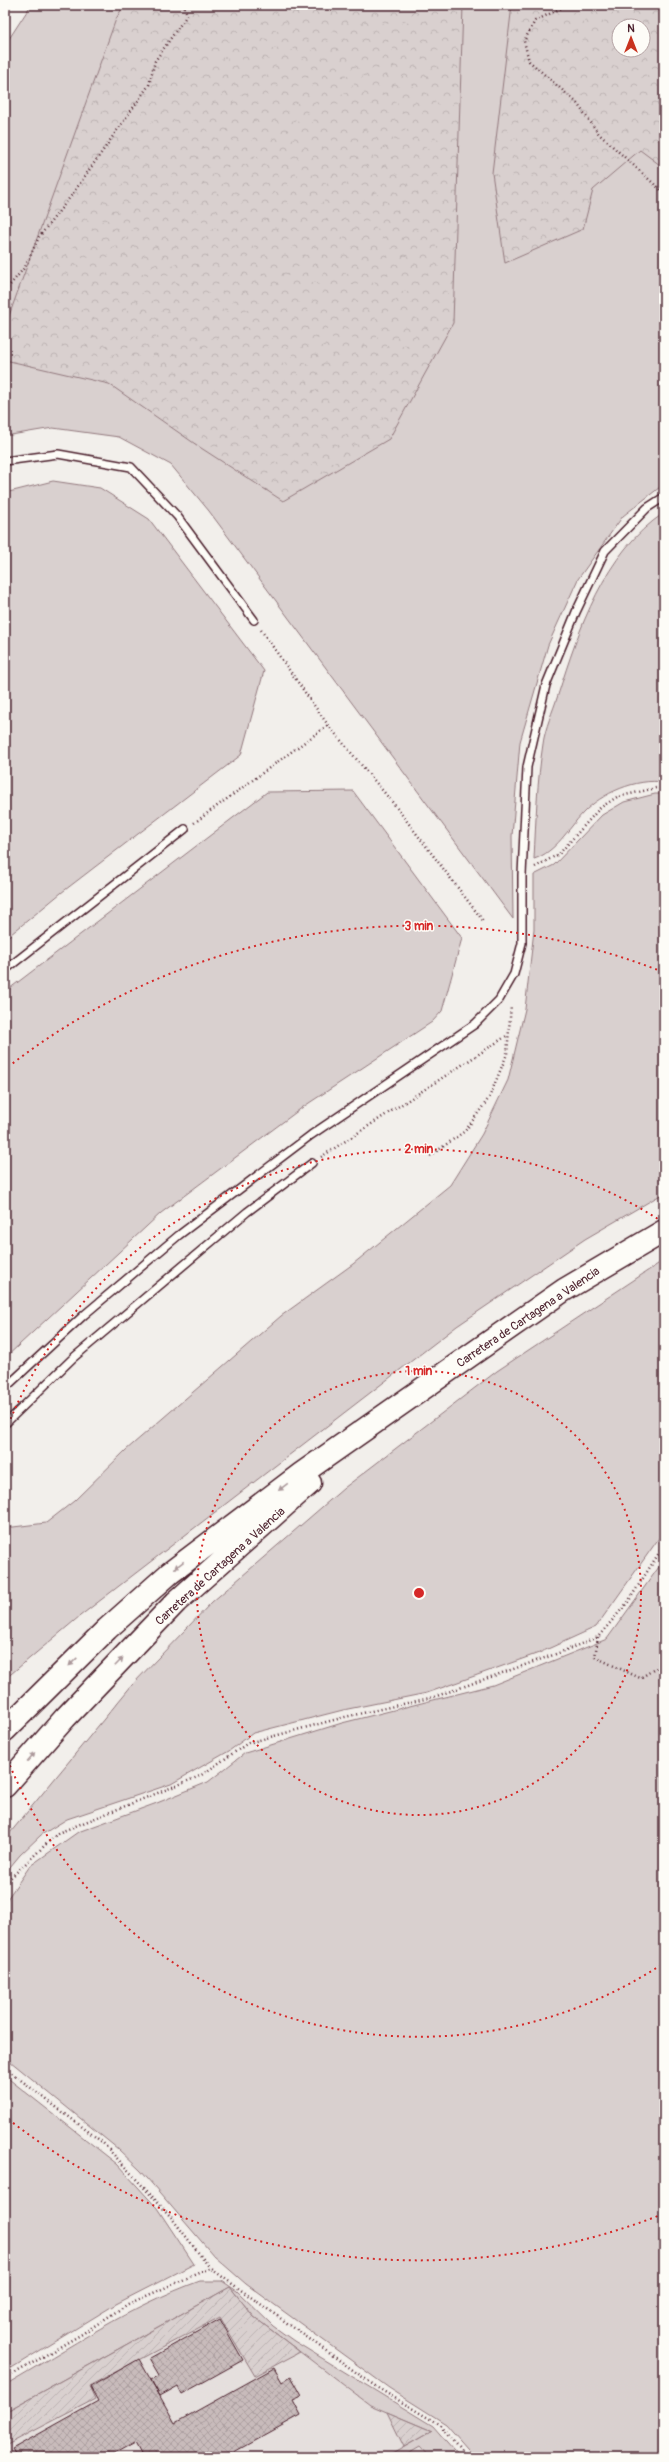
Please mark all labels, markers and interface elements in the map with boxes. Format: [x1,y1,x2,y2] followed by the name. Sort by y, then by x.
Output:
[611,18,651,58] north arrow
[627,22,635,35] text: N
[405,919,434,934] text: 3 min
[405,1142,434,1157] text: 2 min
[454,1264,603,1371] street label: Carretera de Cartagena a Valencia
[406,1364,433,1379] text: 1 min
[278,1483,289,1491] one-way arrow
[152,1504,289,1629] street label: Carretera de Cartagena a Valencia
[174,1561,185,1569] one-way arrow
[412,1586,426,1600] centre of rings
[68,1657,78,1667] one-way arrow
[114,1657,124,1667] one-way arrow
[26,1752,35,1762] one-way arrow

